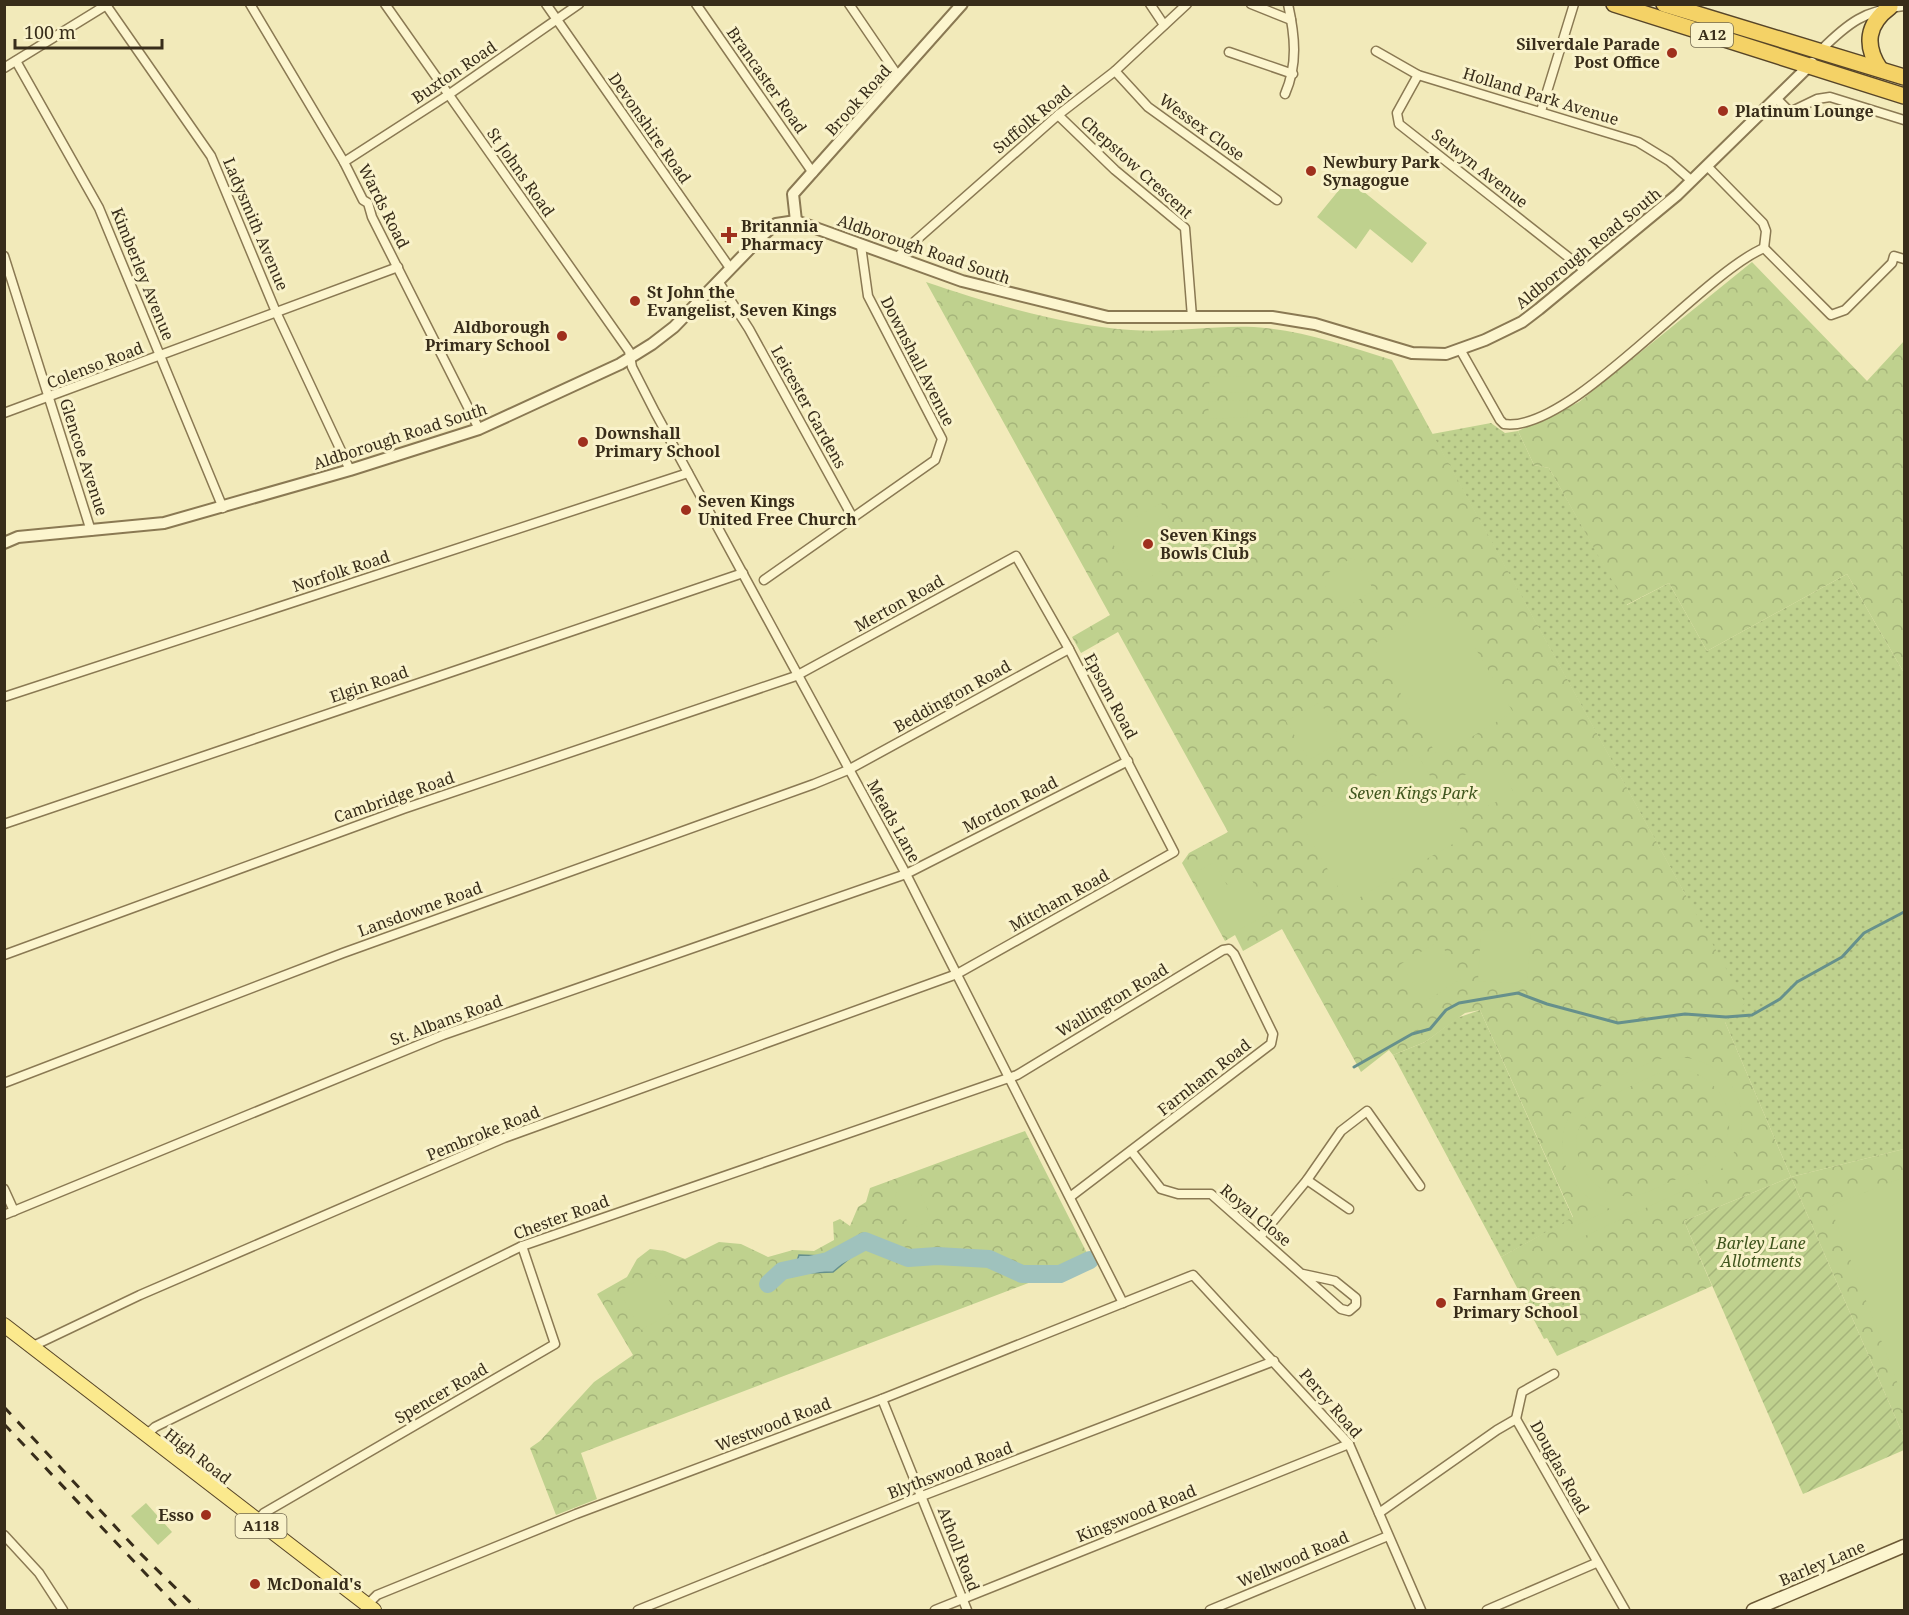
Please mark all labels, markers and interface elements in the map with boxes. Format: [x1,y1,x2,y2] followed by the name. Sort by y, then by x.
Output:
[15,12,162,50] scale bar
[24,20,76,44] text: 100 m
[722,22,812,138] street label: Brancaster Road
[1691,23,1733,47] road number: A12
[1516,33,1660,73] place label: Silverdale Parade Post Office
[407,35,501,108] street label: Buxton Road
[1665,46,1679,60] marker: Silverdale Parade Post Office
[820,60,896,140] street label: Brook Road
[1460,62,1622,130] street label: Holland Park Avenue
[604,68,696,188] street label: Devonshire Road
[988,79,1076,158] street label: Suffolk Road
[1155,89,1249,165] street label: Wessex Close
[1735,100,1874,122] place label: Platinum Lounge
[1716,104,1730,118] marker: Platinum Lounge
[1076,111,1198,224] street label: Chepstow Crescent
[482,123,560,221] street label: St Johns Road
[1427,123,1533,213] street label: Selwyn Avenue
[1323,151,1440,191] place label: Newbury Park Synagogue
[218,154,294,294] street label: Ladysmith Avenue
[353,160,415,252] street label: Wards Road
[1304,164,1318,178] marker: Newbury Park Synagogue
[1511,182,1665,314] street label: Aldborough Road South
[106,204,180,344] street label: Kimberley Avenue
[835,209,1013,289] street label: Aldborough Road South
[741,215,824,255] place label: Britannia Pharmacy
[722,228,736,242] marker: Britannia Pharmacy
[647,281,837,321] place label: St John the Evangelist, Seven Kings
[876,292,960,430] street label: Downshall Avenue
[628,294,642,308] marker: St John the Evangelist, Seven Kings
[425,316,550,356] place label: Aldborough Primary School
[555,329,569,343] marker: Aldborough Primary School
[43,336,147,394] street label: Colenso Road
[766,342,852,472] street label: Leicester Gardens
[55,395,113,519] street label: Glencoe Avenue
[310,397,490,475] street label: Aldborough Road South
[595,422,720,462] place label: Downshall Primary School
[576,435,590,449] marker: Downshall Primary School
[698,490,857,530] place label: Seven Kings United Free Church
[679,503,693,517] marker: Seven Kings United Free Church
[1160,524,1257,564] place label: Seven Kings Bowls Club
[1141,537,1155,551] marker: Seven Kings Bowls Club
[289,545,393,597] street label: Norfolk Road
[850,569,948,637] street label: Merton Road
[1079,649,1143,743] street label: Epsom Road
[890,655,1015,737] street label: Beddington Road
[327,660,411,708] street label: Elgin Road
[331,766,457,828] street label: Cambridge Road
[959,771,1061,837] street label: Mordon Road
[862,776,926,866] street label: Meads Lane
[1349,782,1478,804] park label: Seven Kings Park
[1005,863,1113,936] street label: Mitcham Road
[355,876,485,942] street label: Lansdowne Road
[1052,958,1172,1042] street label: Wallington Road
[387,989,505,1050] street label: St. Albans Road
[1153,1034,1255,1120] street label: Farnham Road
[423,1100,543,1166] street label: Pembroke Road
[1216,1179,1296,1251] street label: Royal Close
[510,1189,612,1244] street label: Chester Road
[1715,1232,1806,1272] park label: Barley Lane Allotments
[1453,1283,1581,1323] place label: Farnham Green Primary School
[1434,1296,1448,1310] marker: Farnham Green Primary School
[390,1357,492,1429] street label: Spencer Road
[1295,1364,1367,1443] street label: Percy Road
[712,1392,834,1456] street label: Westwood Road
[1525,1416,1595,1518] street label: Douglas Road
[160,1423,236,1489] street label: High Road
[884,1436,1016,1504] street label: Blythswood Road
[1073,1479,1199,1547] street label: Kingswood Road
[158,1504,194,1526] place label: Esso
[933,1504,985,1595] street label: Atholl Road
[199,1508,213,1522] marker: Esso
[236,1514,286,1538] road number: A118
[1234,1526,1352,1592] street label: Wellwood Road
[1776,1535,1868,1591] street label: Barley Lane
[267,1573,362,1595] place label: McDonald's
[248,1577,262,1591] marker: McDonald's

